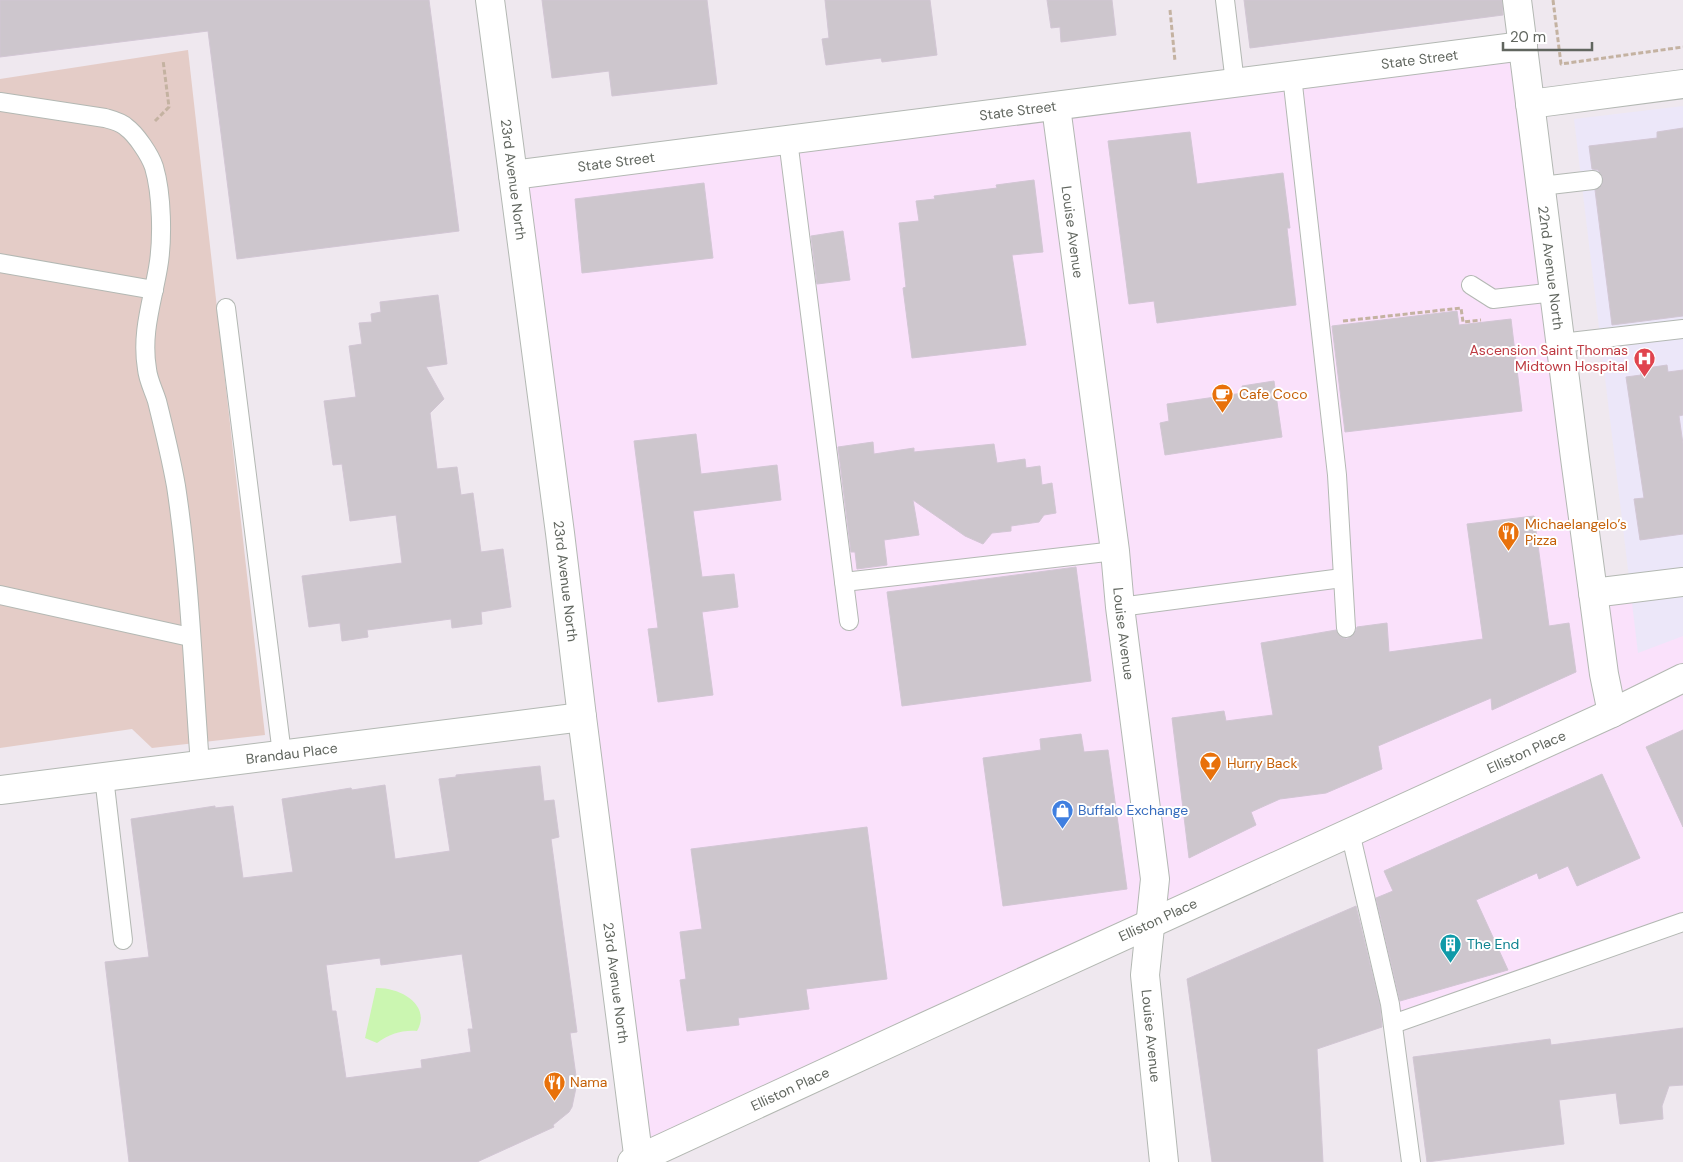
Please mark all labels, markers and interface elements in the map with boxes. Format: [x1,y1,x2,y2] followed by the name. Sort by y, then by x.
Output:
[1503,20,1592,52] scale bar
[1510,27,1546,47] text: 20 m
[1380,45,1459,73] street label: State Street
[978,97,1058,124] street label: State Street
[497,118,530,241] street label: 23rd Avenue North
[576,148,656,176] street label: State Street
[1058,185,1088,279] street label: Louise Avenue
[1534,205,1568,331] street label: 22nd Avenue North
[1470,341,1628,375] place label: Ascension Saint Thomas Midtown Hospital
[1632,346,1656,377] hospital icon: Ascension Saint Thomas Midtown Hospital
[1211,382,1235,413] cafe icon: Cafe Coco
[1239,385,1307,403] place label: Cafe Coco
[1525,515,1627,549] place label: Michaelangelo’s Pizza
[549,519,582,643] street label: 23rd Avenue North
[1497,520,1521,551] restaurant icon: Michaelangelo’s Pizza
[1109,587,1138,681] street label: Louise Avenue
[1484,726,1569,777] street label: Elliston Place
[245,739,339,768] street label: Brandau Place
[1199,751,1223,782] bar icon: Hurry Back
[1227,754,1298,772] place label: Hurry Back
[1050,798,1074,829] shop icon: Buffalo Exchange
[1078,801,1188,819] place label: Buffalo Exchange
[1116,894,1200,945] street label: Elliston Place
[599,921,633,1045] street label: 23rd Avenue North
[1439,932,1463,963] building icon: The End
[1467,935,1519,953] place label: The End
[1138,989,1165,1083] street label: Louise Avenue
[748,1063,832,1115] street label: Elliston Place
[542,1070,566,1101] restaurant icon: Nama
[570,1073,607,1091] place label: Nama

